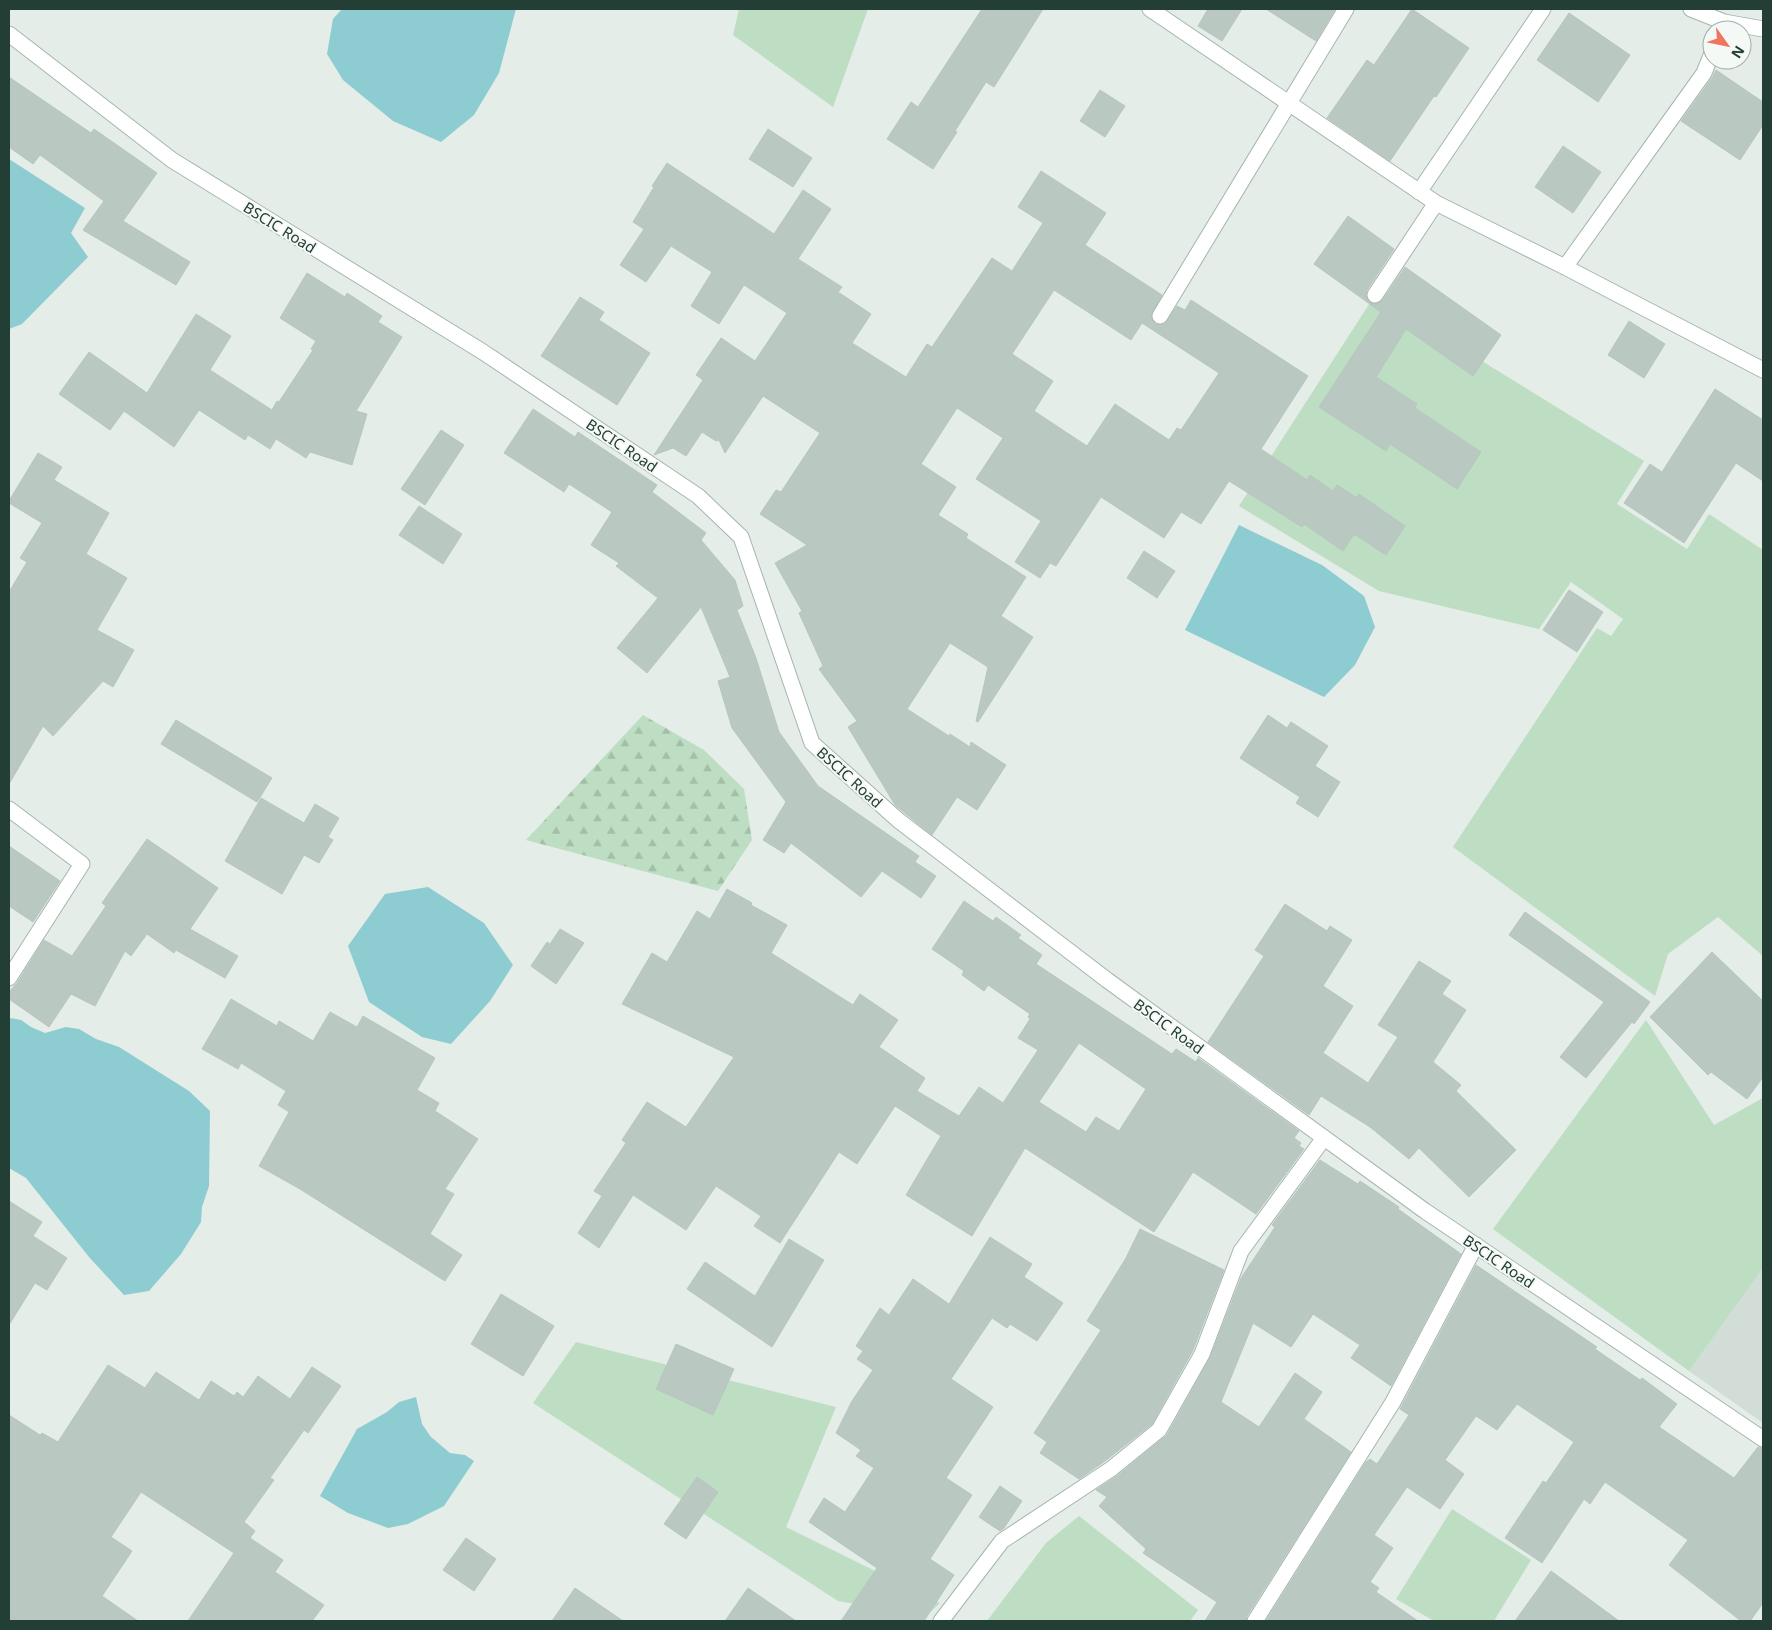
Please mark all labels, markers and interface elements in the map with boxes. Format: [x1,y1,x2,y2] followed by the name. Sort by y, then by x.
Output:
[1702,20,1752,70] north arrow
[1727,42,1749,62] text: N
[240,197,320,257] street label: BSCIC Road
[582,414,662,476] street label: BSCIC Road
[813,742,887,812] street label: BSCIC Road
[1130,994,1208,1058] street label: BSCIC Road
[1459,1230,1539,1292] street label: BSCIC Road

